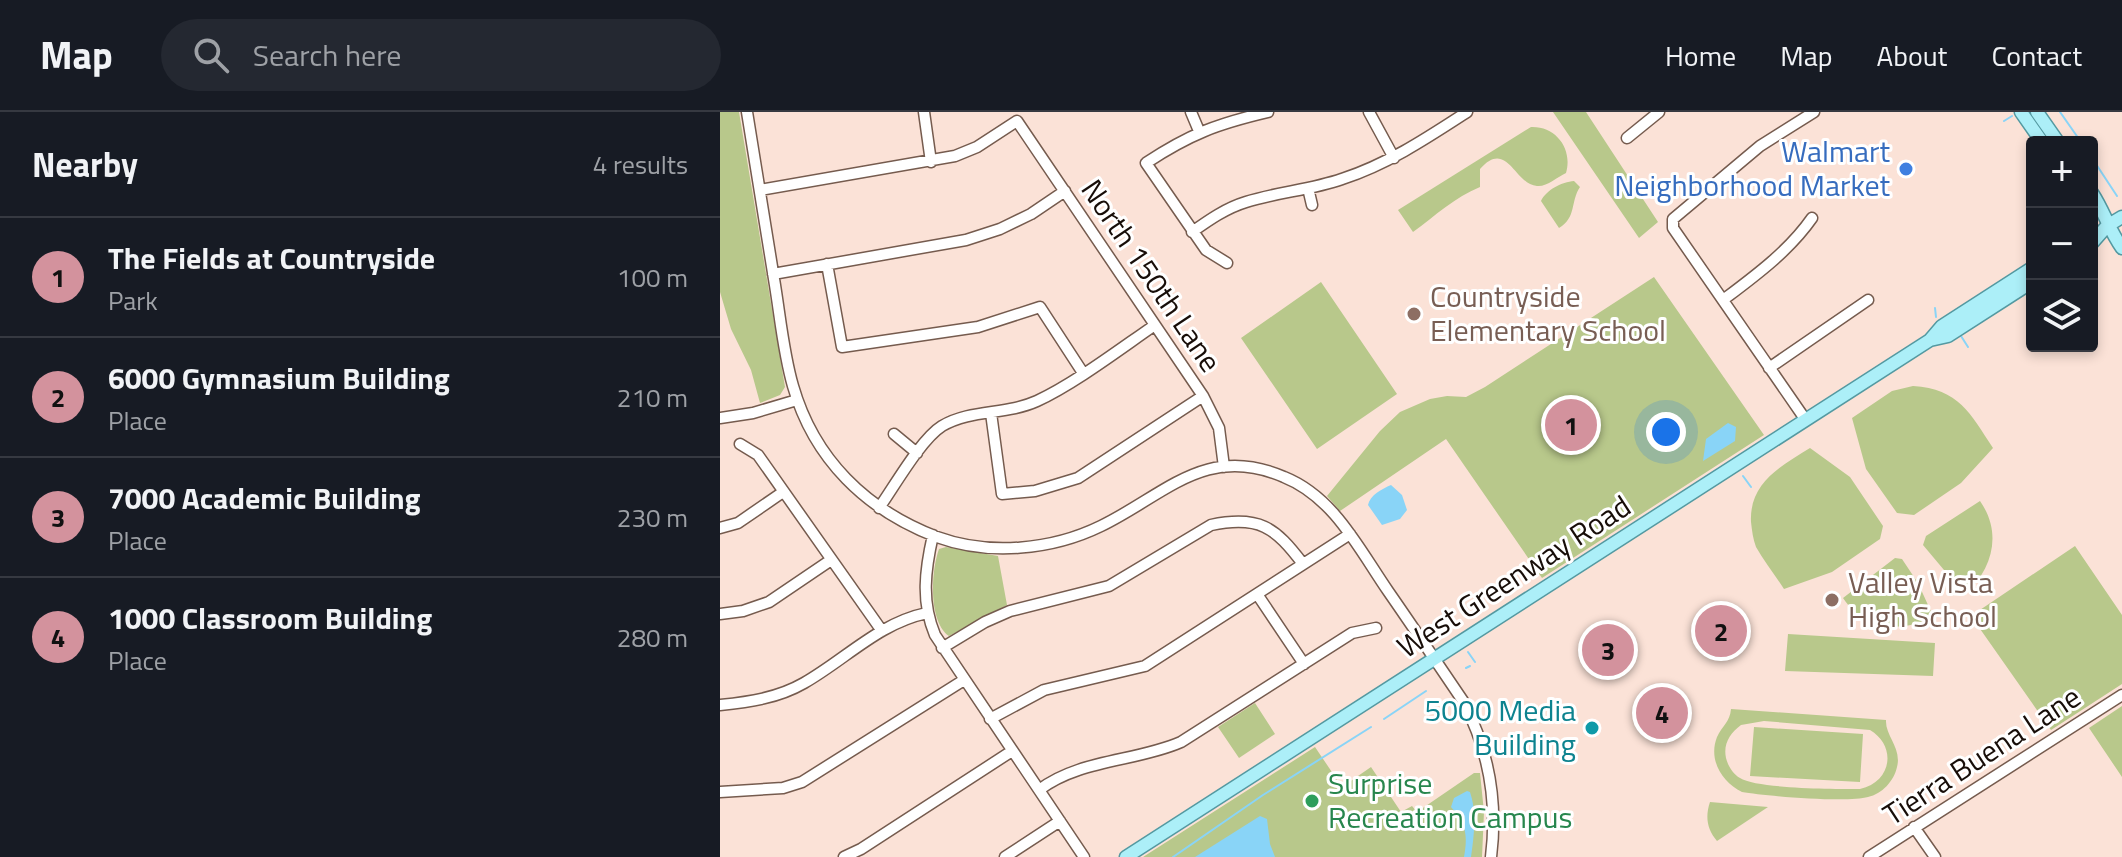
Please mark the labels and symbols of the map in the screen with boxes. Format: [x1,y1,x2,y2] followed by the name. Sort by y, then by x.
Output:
[1614,128,1890,208] place label: Walmart Neighborhood Market
[1897,160,1915,178] marker: Walmart Neighborhood Market
[1070,170,1233,381] street label: North 150th Lane
[1430,273,1666,353] place label: Countryside Elementary School
[1405,305,1423,323] marker: Countryside Elementary School
[1545,395,1597,455] pin: 1
[1646,412,1686,452] your location
[1387,483,1639,669] street label: West Greenway Road
[1848,559,1997,639] place label: Valley Vista High School
[1823,591,1841,609] marker: Valley Vista High School
[1695,601,1747,661] pin: 2
[1582,620,1634,680] pin: 3
[1873,674,2090,837] street label: Tierra Buena Lane
[1636,683,1688,743] pin: 4
[1425,687,1576,767] place label: 5000 Media Building
[1583,719,1601,737] marker: 5000 Media Building
[1328,760,1572,840] place label: Surprise Recreation Campus
[1303,792,1321,810] marker: Surprise Recreation Campus

